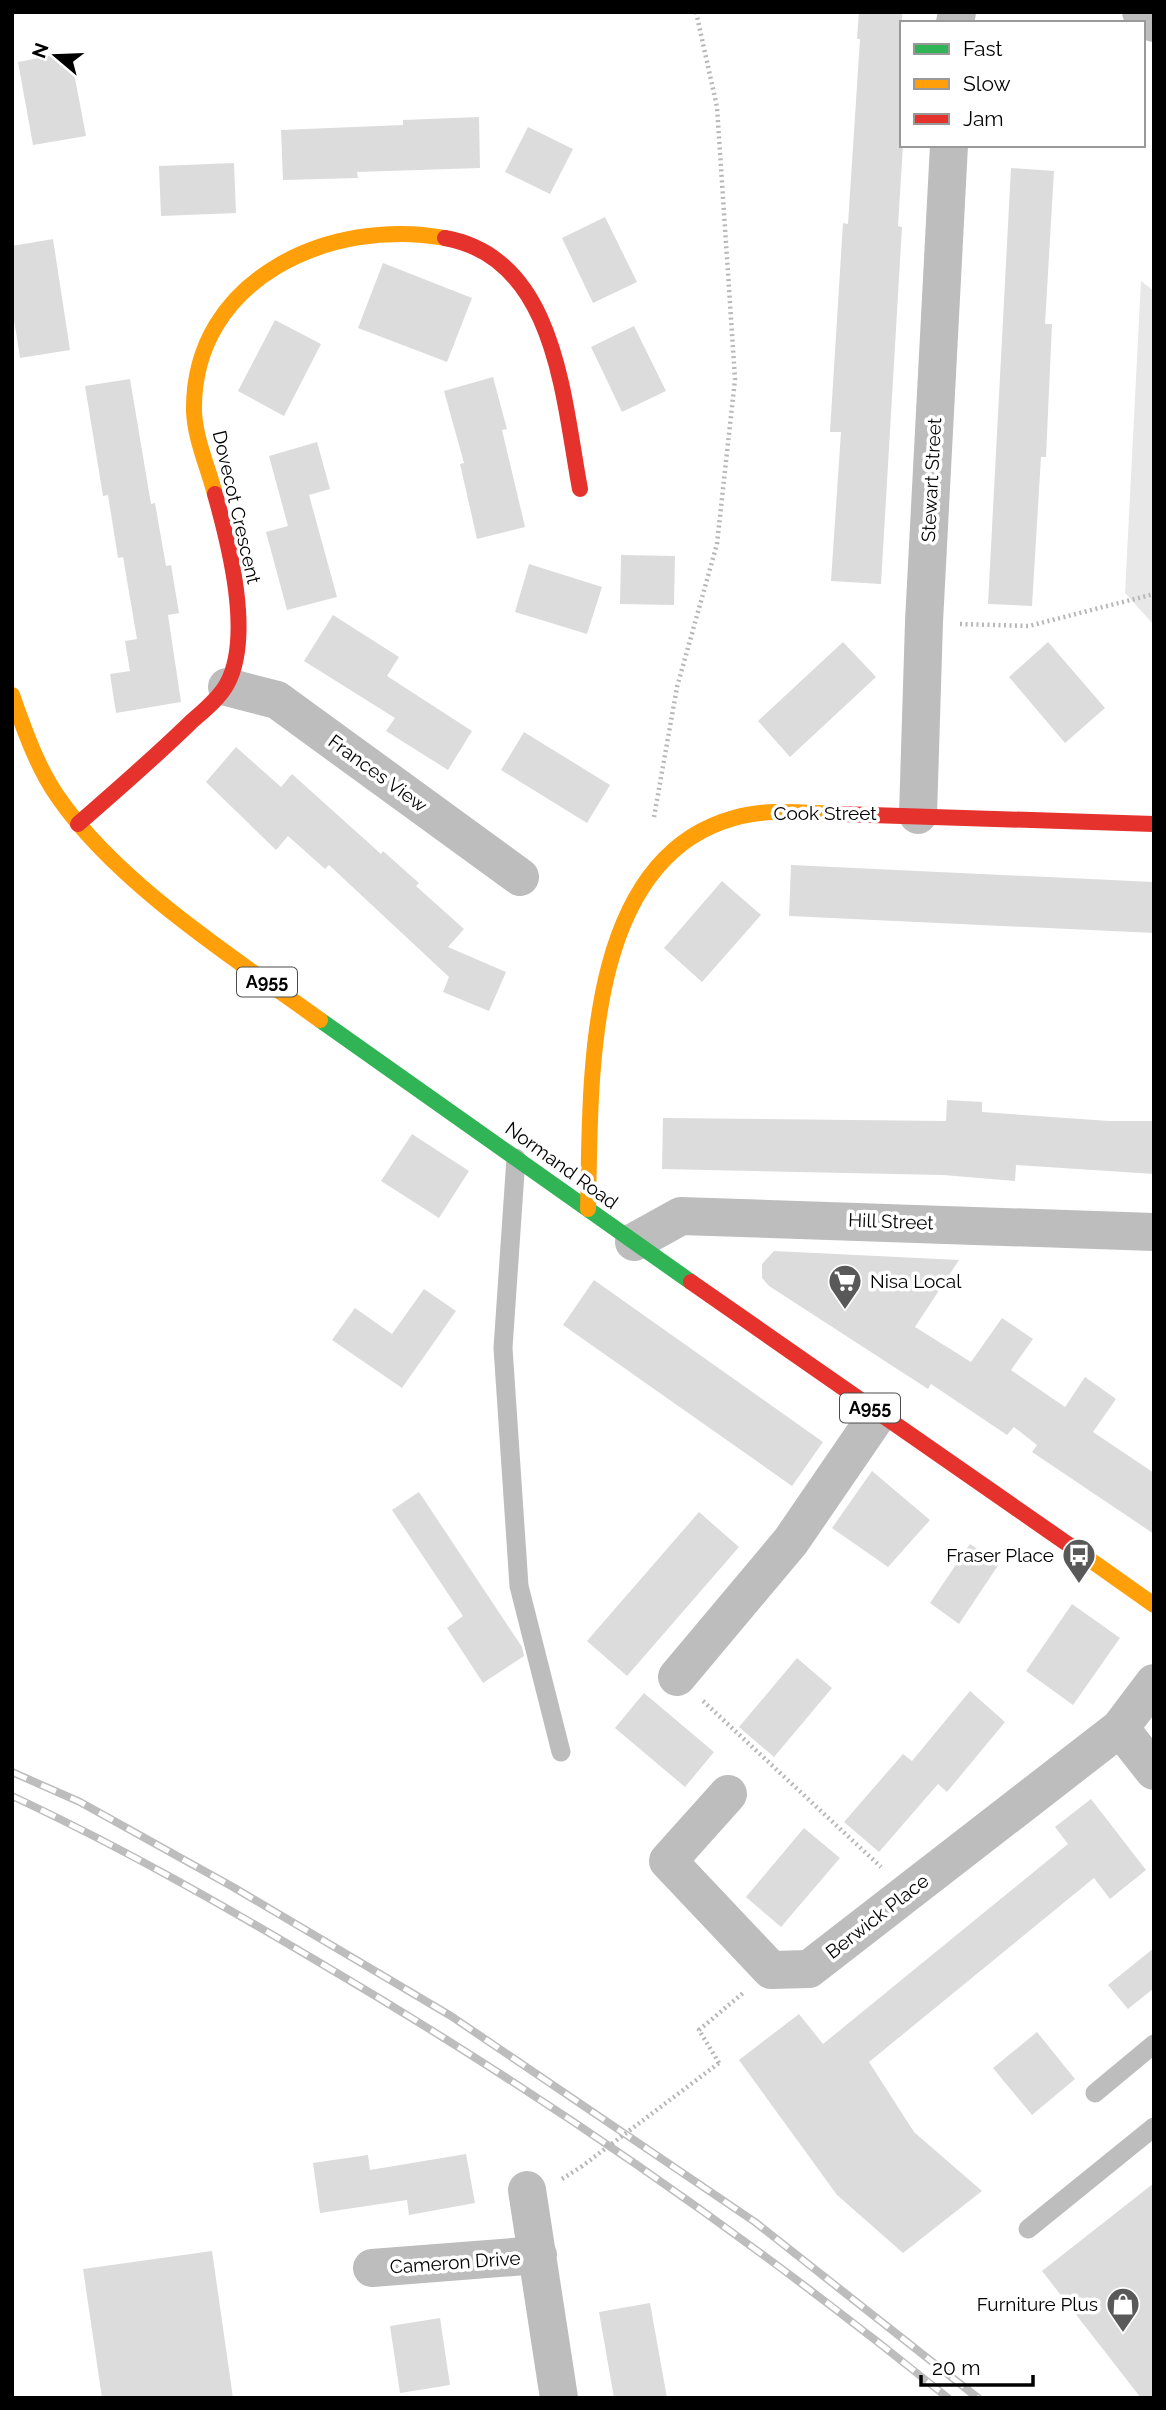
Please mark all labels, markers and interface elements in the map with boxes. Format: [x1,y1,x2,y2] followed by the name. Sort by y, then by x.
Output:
[21,21,91,91] north arrow
[900,21,1145,147] legend
[963,36,1003,61] text: Fast
[27,40,53,61] text: N
[963,71,1011,96] text: Slow
[963,106,1004,131] text: Jam
[917,417,945,543] street label: Stewart Street
[209,428,265,586] street label: Dovecot Crescent
[324,730,432,817] street label: Frances View
[773,802,877,824] street label: Cook Street
[237,967,297,996] road number: A955
[501,1117,623,1213] street label: Normand Road
[848,1209,935,1234] street label: Hill Street
[826,1262,864,1311] supermarket icon: Nisa Local
[870,1270,962,1292] place label: Nisa Local
[840,1394,900,1422] road number: A955
[1060,1536,1098,1585] bus stop icon: Fraser Place
[946,1544,1054,1566] place label: Fraser Place
[821,1869,933,1963] street label: Berwick Place
[389,2246,521,2278] street label: Cameron Drive
[1104,2285,1142,2334] shop icon: Furniture Plus
[977,2293,1098,2315] place label: Furniture Plus
[921,2344,1033,2388] scale bar
[932,2355,980,2380] text: 20 m

